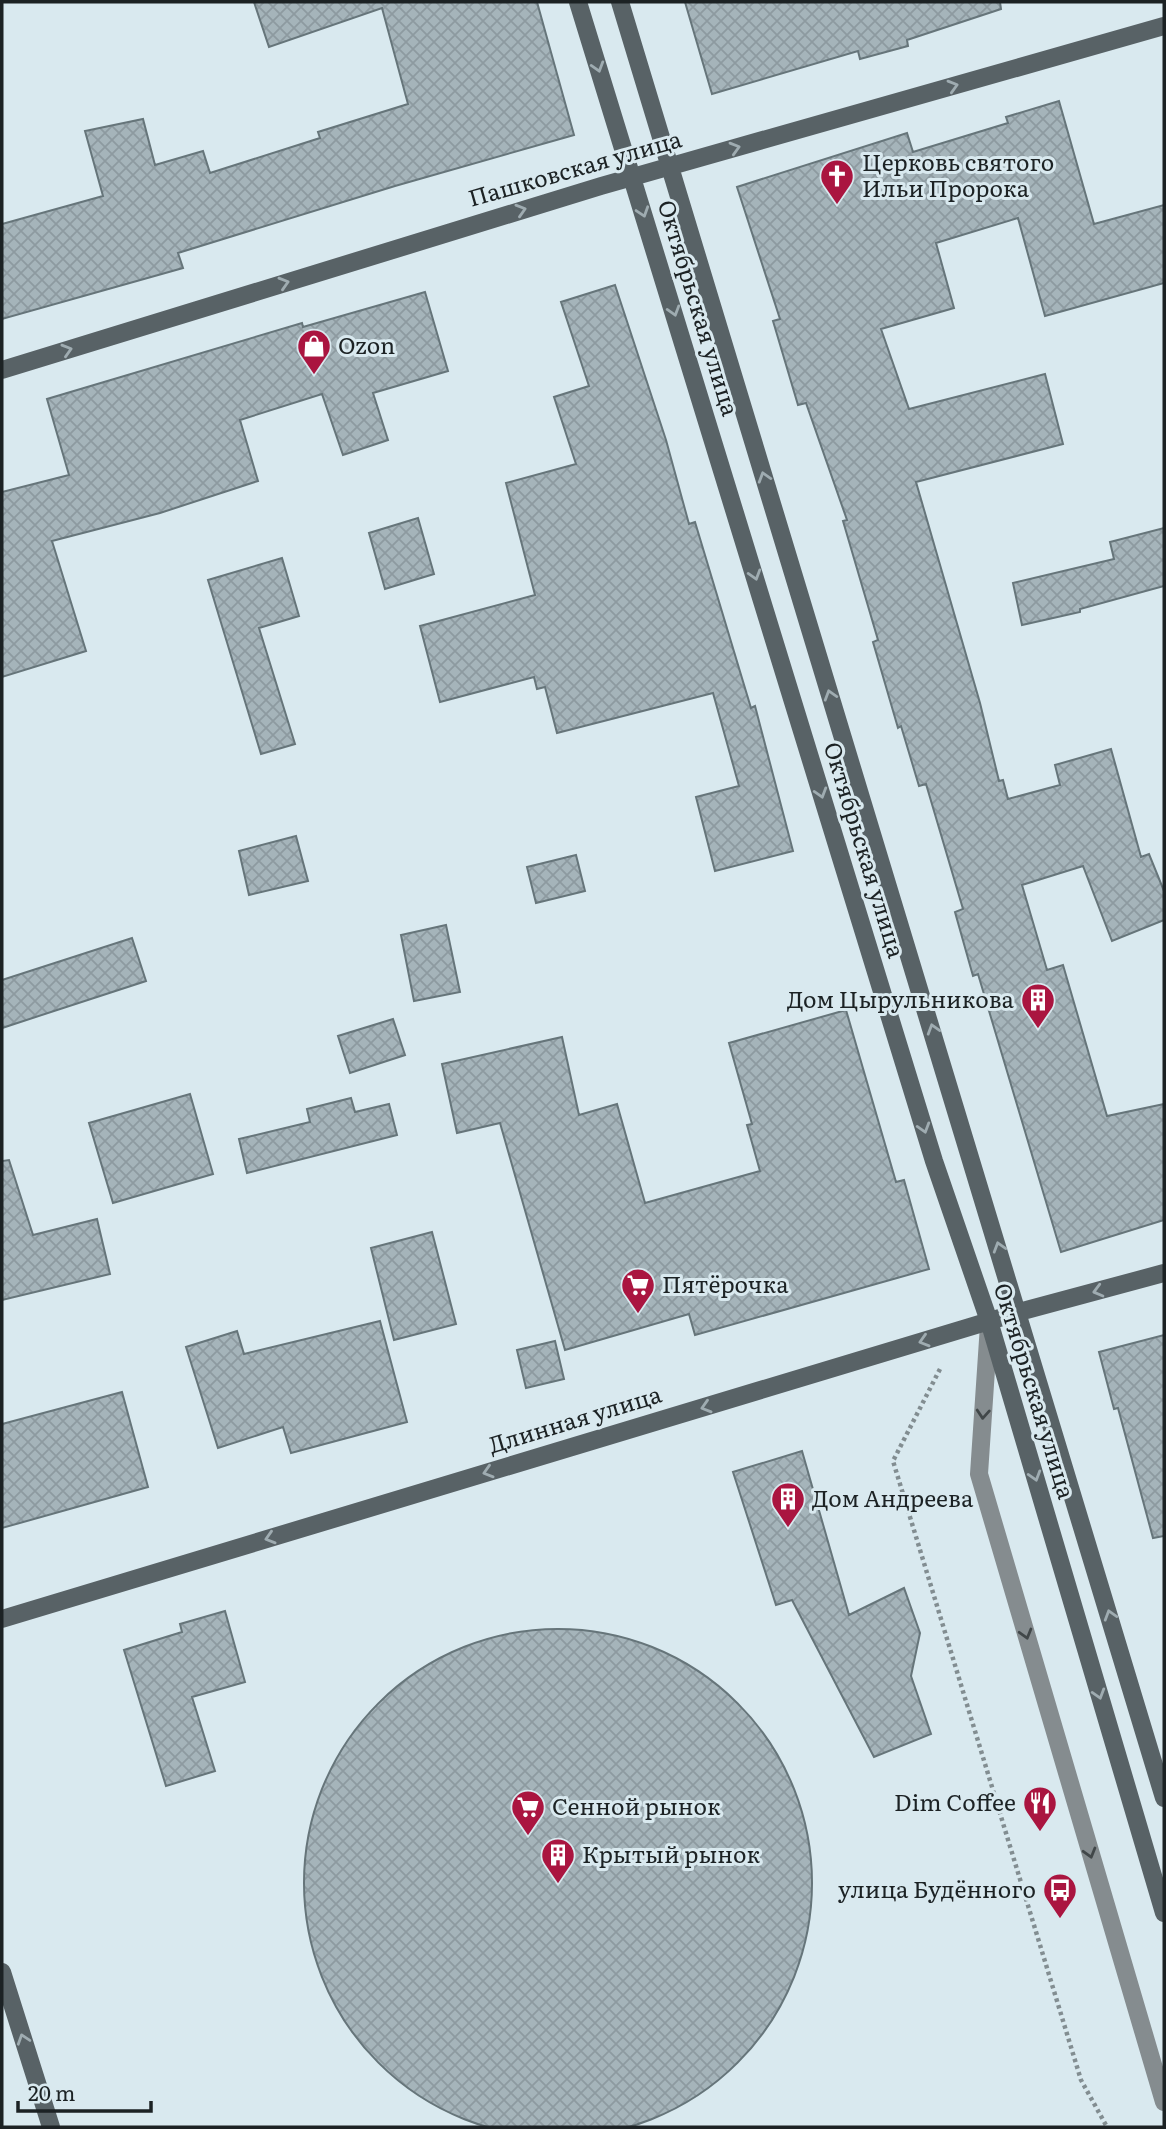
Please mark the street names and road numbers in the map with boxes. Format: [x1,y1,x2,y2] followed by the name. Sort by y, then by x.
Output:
[464,120,686,214] street label: Пашковская улица
[651,195,749,420] street label: Октябрьская улица
[817,737,915,962] street label: Октябрьская улица
[987,1278,1085,1503] street label: Октябрьская улица
[484,1375,666,1461] street label: Длинная улица

